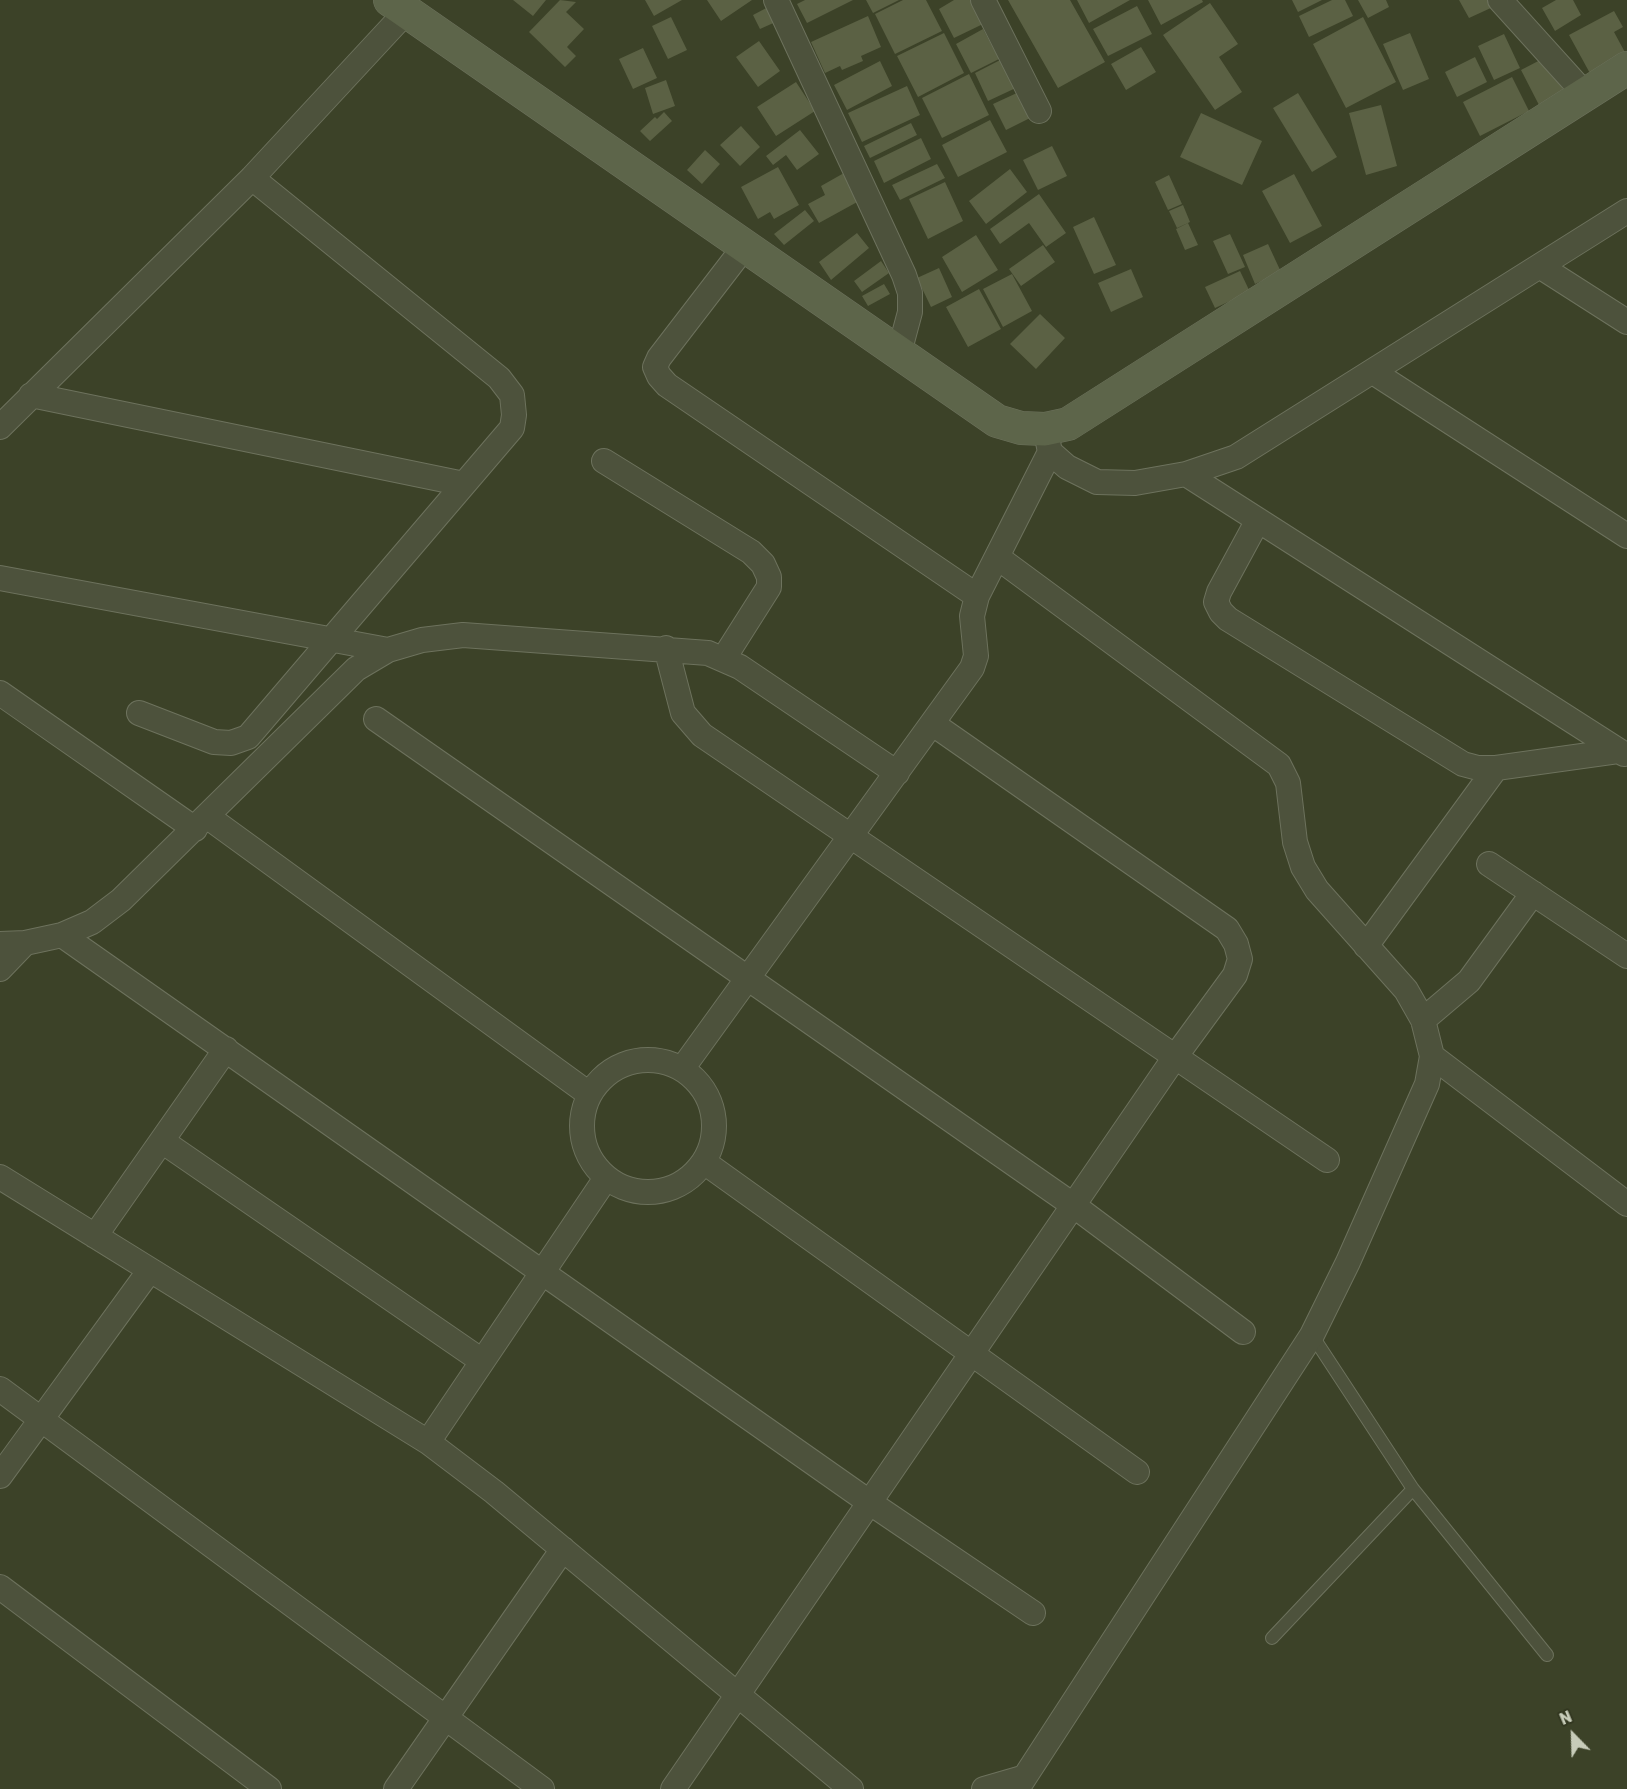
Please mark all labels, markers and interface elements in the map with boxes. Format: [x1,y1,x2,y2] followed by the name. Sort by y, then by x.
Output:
[1543,1705,1603,1765] north arrow
[1557,1707,1575,1729] text: N

